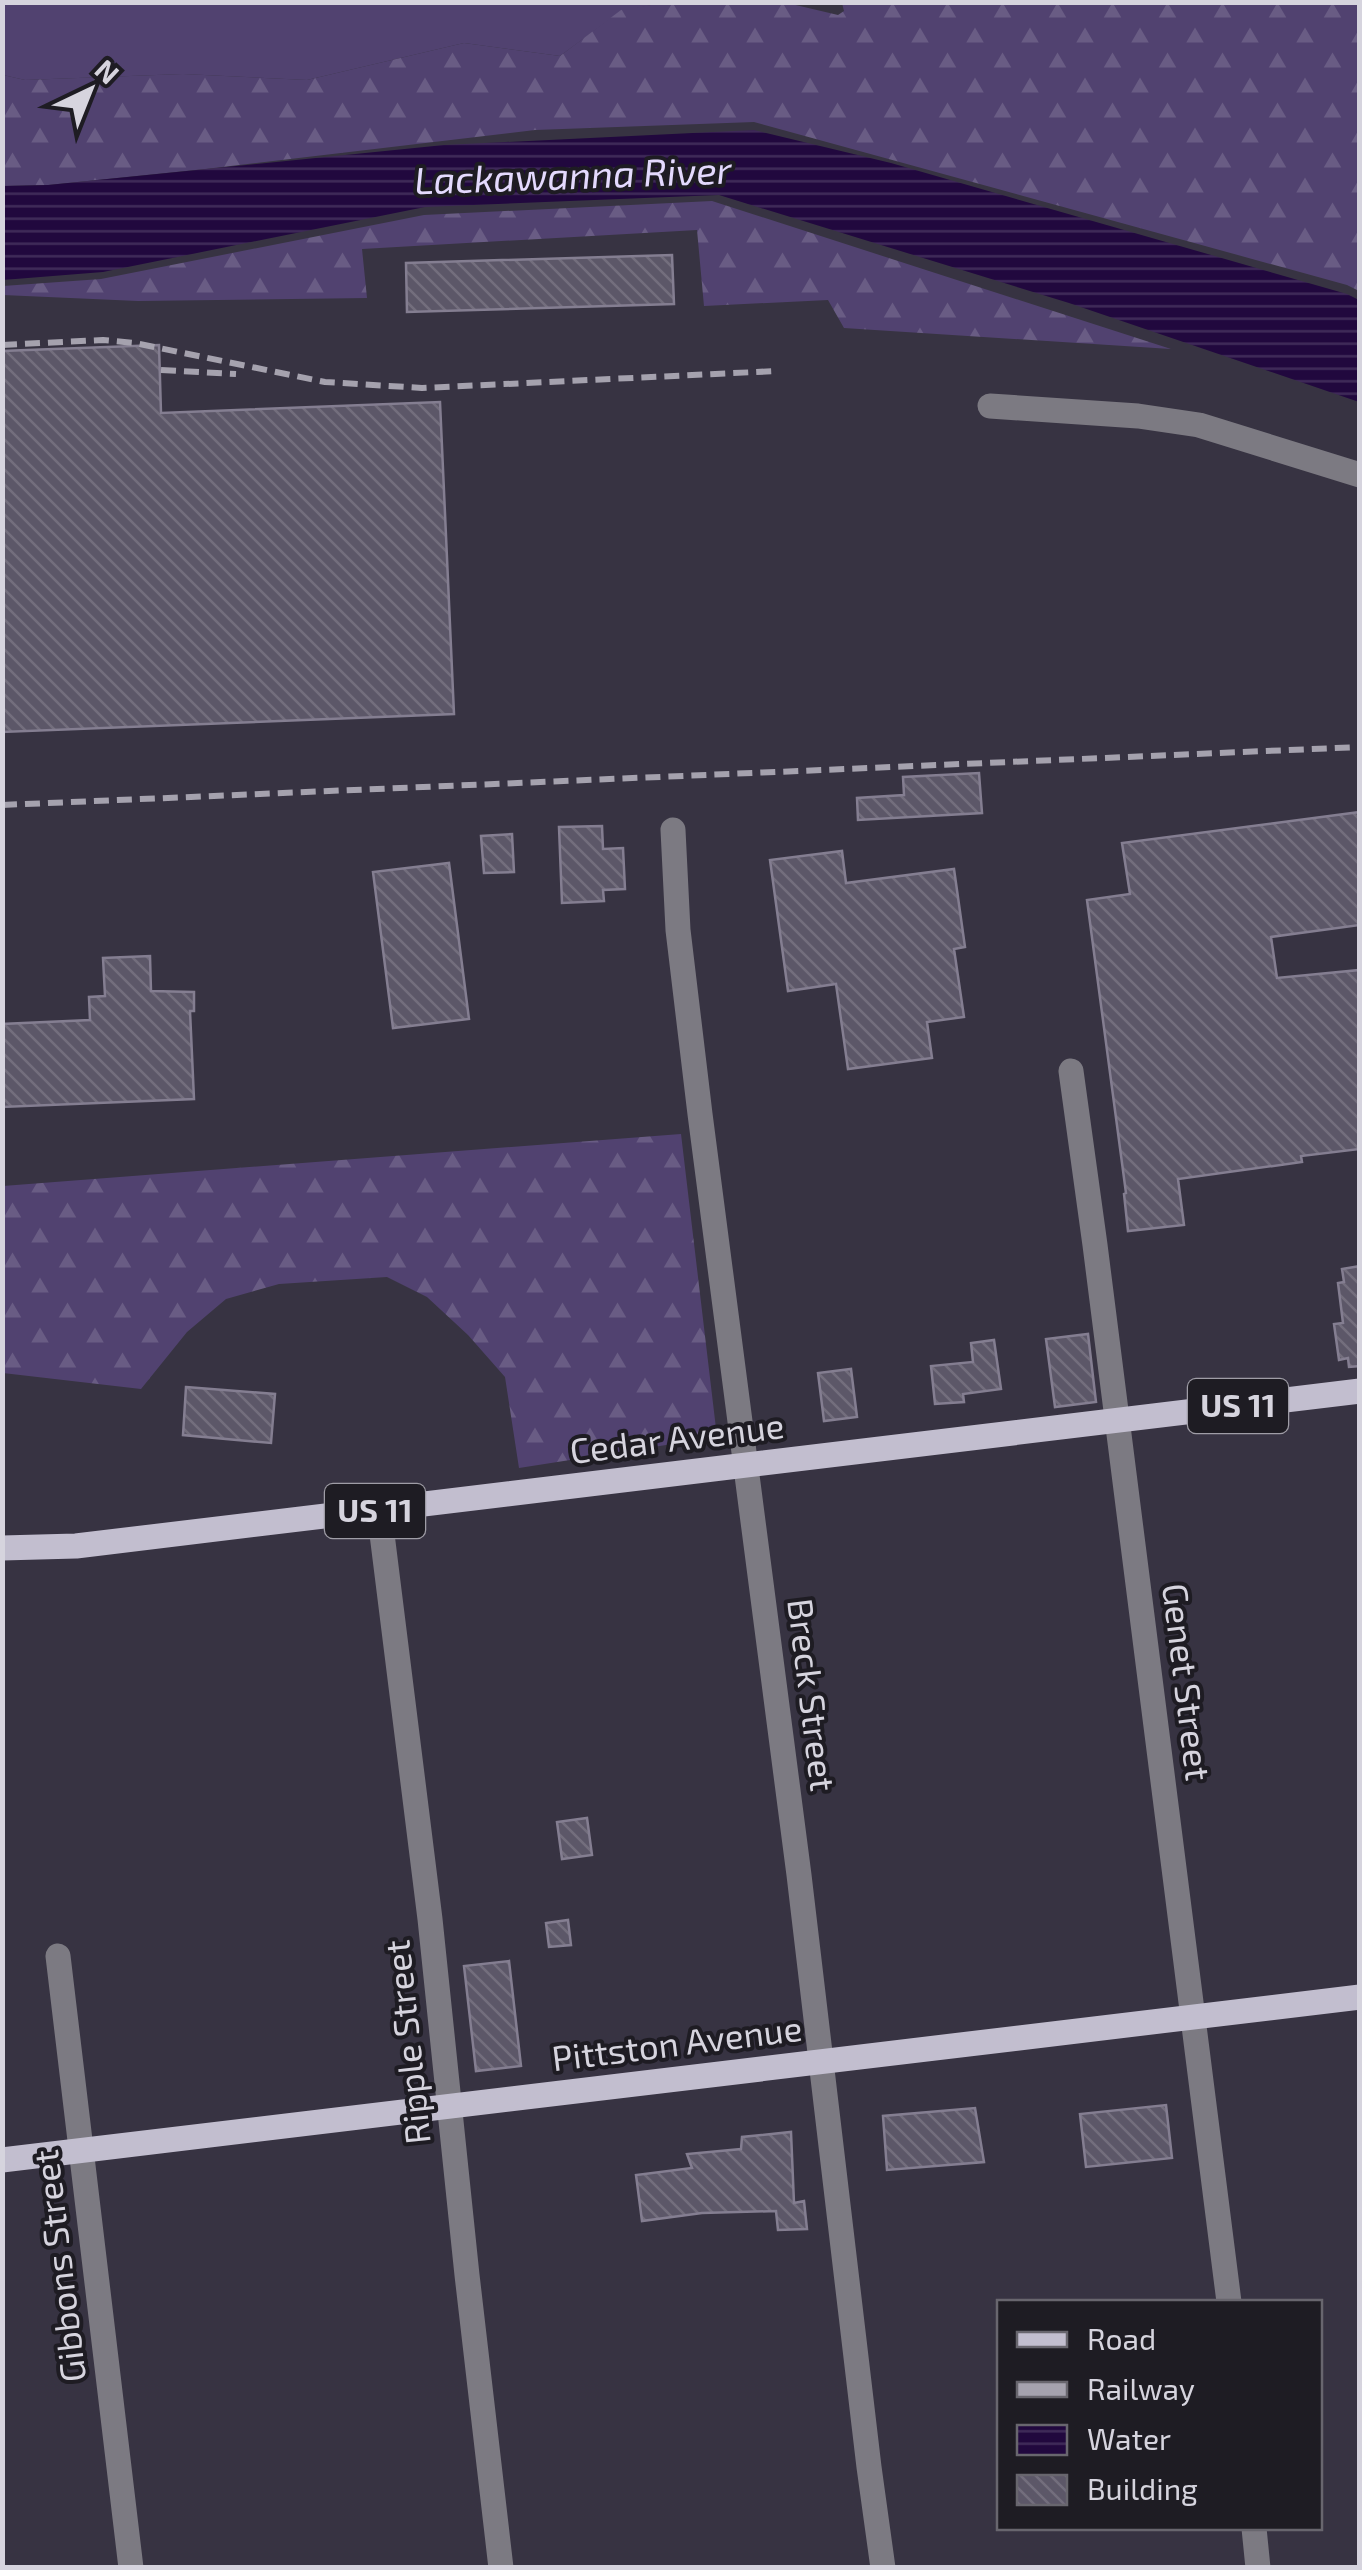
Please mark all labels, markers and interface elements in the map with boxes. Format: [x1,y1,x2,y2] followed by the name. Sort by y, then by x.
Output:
[40,40,140,140] north arrow
[89,52,127,90] text: N
[413,145,733,203] water label: Lackawanna River
[1188,1379,1288,1433] road number: US 11
[567,1403,786,1471] street label: Cedar Avenue
[325,1484,425,1538] road number: US 11
[1155,1581,1221,1783] street label: Genet Street
[780,1596,846,1793] street label: Breck Street
[374,1938,438,2146] street label: Ripple Street
[549,2006,804,2078] street label: Pittston Avenue
[23,2148,93,2385] street label: Gibbons Street
[997,2300,1322,2530] legend
[1087,2320,1156,2356] text: Road
[1087,2370,1195,2406] text: Railway
[1087,2420,1171,2456] text: Water
[1087,2470,1198,2506] text: Building

